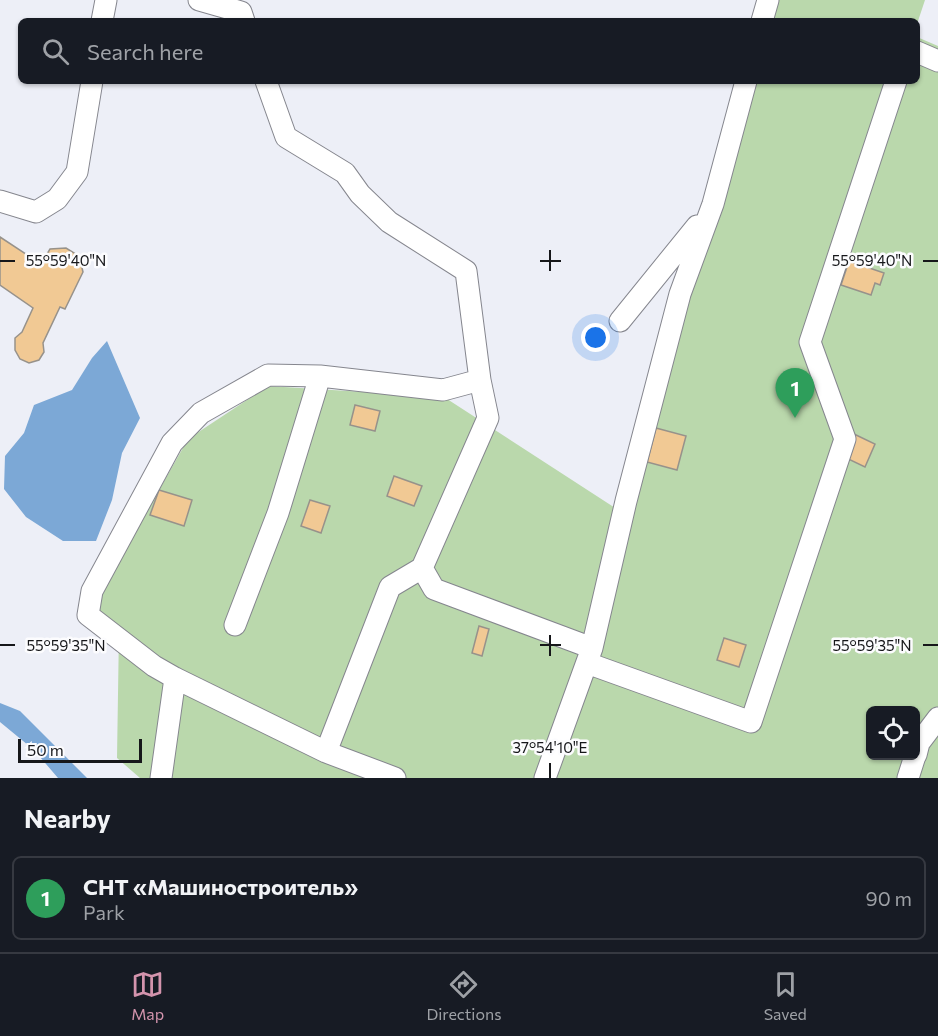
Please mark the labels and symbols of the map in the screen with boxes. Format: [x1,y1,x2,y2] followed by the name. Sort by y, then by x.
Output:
[26,251,106,269] text: 55°59'40"N
[832,251,912,269] text: 55°59'40"N
[581,323,610,352] your location
[776,368,814,418] pin: 1
[26,636,106,654] text: 55°59'35"N
[832,636,912,654] text: 55°59'35"N
[18,736,142,764] scale bar
[513,738,588,756] text: 37°54'10"E

